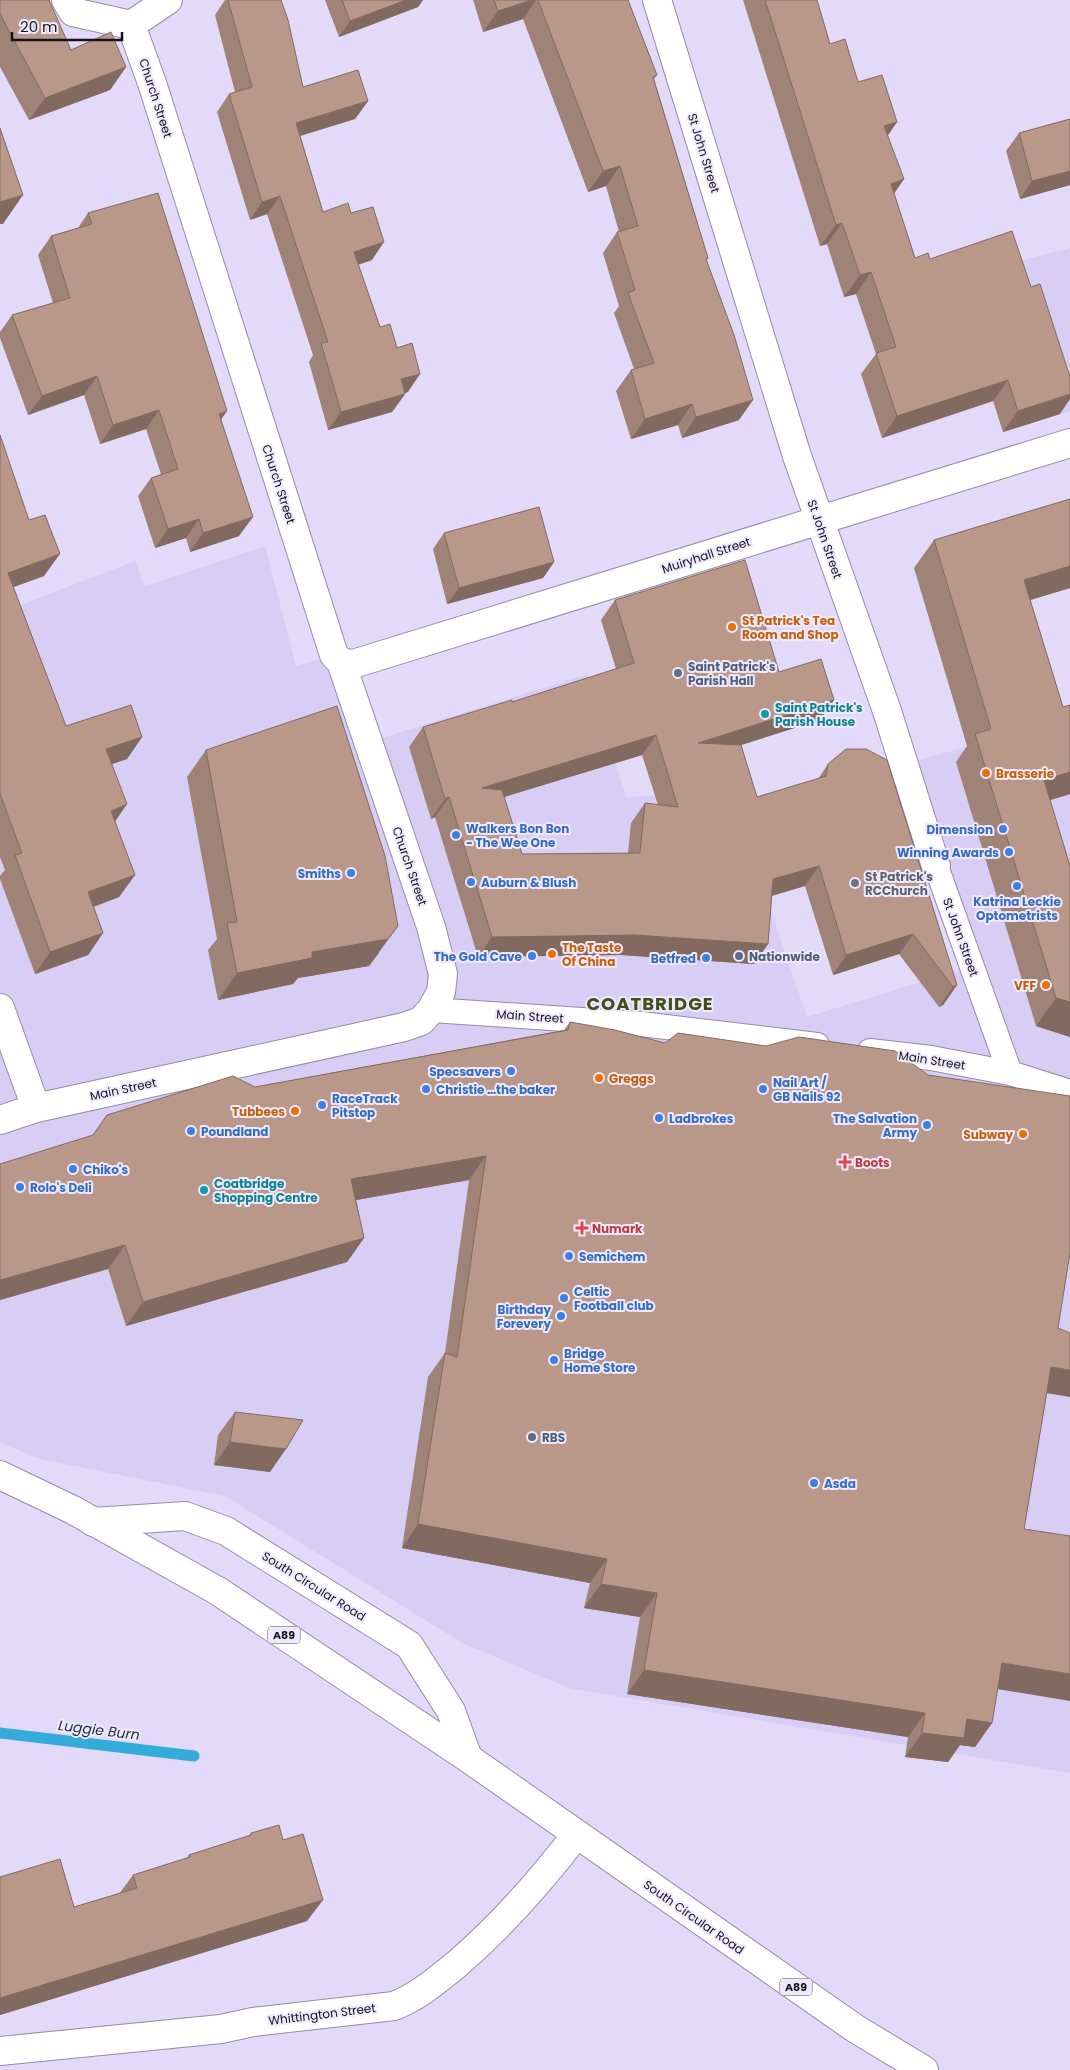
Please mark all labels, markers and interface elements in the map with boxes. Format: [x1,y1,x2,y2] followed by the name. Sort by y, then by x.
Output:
[12,10,122,42] scale bar
[20,16,58,37] text: 20 m
[135,56,177,140] street label: Church Street
[684,111,724,195] street label: St John Street
[258,442,300,526] street label: Church Street
[804,497,846,581] street label: St John Street
[660,533,752,577] street label: Muiryhall Street
[742,612,839,643] place label: St Patrick's Tea Room and Shop
[726,621,738,633] marker: St Patrick's Tea Room and Shop
[688,658,776,689] place label: Saint Patrick's Parish Hall
[672,667,684,679] marker: Saint Patrick's Parish Hall
[775,699,863,730] place label: Saint Patrick's Parish House
[759,708,771,720] marker: Saint Patrick's Parish House
[996,765,1055,782] place label: Brasserie
[980,767,992,779] marker: Brasserie
[466,820,569,851] place label: Walkers Bon Bon - The Wee One
[927,821,993,838] place label: Dimension
[997,823,1009,835] marker: Dimension
[389,824,431,908] street label: Church Street
[450,829,462,841] marker: Walkers Bon Bon - The Wee One
[897,844,999,861] place label: Winning Awards
[1003,846,1015,858] marker: Winning Awards
[298,865,341,882] place label: Smiths
[345,867,357,879] marker: Smiths
[865,868,933,899] place label: St Patrick's RCChurch
[481,874,576,891] place label: Auburn & Blush
[465,876,477,888] marker: Auburn & Blush
[849,877,861,889] marker: St Patrick's RCChurch
[1011,880,1023,892] marker: Katrina Leckie Optometrists
[973,893,1061,924] place label: Katrina Leckie Optometrists
[939,895,983,979] street label: St John Street
[562,939,622,970] place label: The Taste Of China
[434,948,523,965] place label: The Gold Cave
[546,948,558,960] marker: The Taste Of China
[749,948,820,965] place label: Nationwide
[526,950,538,962] marker: The Gold Cave
[651,950,696,967] place label: Betfred
[733,950,745,962] marker: Nationwide
[700,952,712,964] marker: Betfred
[1014,977,1036,994] place label: VFF
[1040,979,1052,991] marker: VFF
[586,991,714,1016] district label: COATBRIDGE
[496,1005,564,1027] street label: Main Street
[897,1046,967,1074] street label: Main Street
[429,1063,501,1080] place label: Specsavers
[505,1065,517,1077] marker: Specsavers
[609,1070,654,1087] place label: Greggs
[593,1072,605,1084] marker: Greggs
[88,1074,158,1104] street label: Main Street
[773,1074,840,1105] place label: Nail Art / GB Nails 92
[436,1081,555,1098] place label: Christie …the baker
[420,1083,432,1095] marker: Christie …the baker
[757,1083,769,1095] marker: Nail Art / GB Nails 92
[332,1090,398,1121] place label: RaceTrack Pitstop
[316,1099,328,1111] marker: RaceTrack Pitstop
[232,1103,285,1120] place label: Tubbees
[289,1105,301,1117] marker: Tubbees
[669,1110,734,1127] place label: Ladbrokes
[833,1110,917,1141] place label: The Salvation Army
[653,1112,665,1124] marker: Ladbrokes
[921,1119,933,1131] marker: The Salvation Army
[201,1123,268,1140] place label: Poundland
[185,1125,197,1137] marker: Poundland
[963,1126,1013,1143] place label: Subway
[1017,1128,1029,1140] marker: Subway
[855,1154,890,1171] place label: Boots
[839,1156,851,1168] marker: Boots
[83,1161,128,1178] place label: Chiko's
[67,1163,79,1175] marker: Chiko's
[214,1175,318,1206] place label: Coatbridge Shopping Centre
[30,1179,92,1196] place label: Rolo's Deli
[14,1181,26,1193] marker: Rolo's Deli
[198,1184,210,1196] marker: Coatbridge Shopping Centre
[592,1220,643,1237] place label: Numark
[576,1222,588,1234] marker: Numark
[579,1248,646,1265] place label: Semichem
[563,1250,575,1262] marker: Semichem
[574,1283,654,1314] place label: Celtic Football club
[558,1292,570,1304] marker: Celtic Football club
[497,1301,551,1332] place label: Birthday Forevery
[555,1310,567,1322] marker: Birthday Forevery
[564,1345,636,1376] place label: Bridge Home Store
[548,1354,560,1366] marker: Bridge Home Store
[542,1429,565,1446] place label: RBS
[526,1431,538,1443] marker: RBS
[824,1475,856,1492] place label: Asda
[808,1477,820,1489] marker: Asda
[259,1547,369,1625] street label: South Circular Road
[268,1626,300,1644] road number: A89
[57,1715,141,1745] water label: Luggie Burn
[640,1876,748,1958] street label: South Circular Road
[780,1978,812,1995] road number: A89
[267,1999,377,2029] street label: Whittington Street

